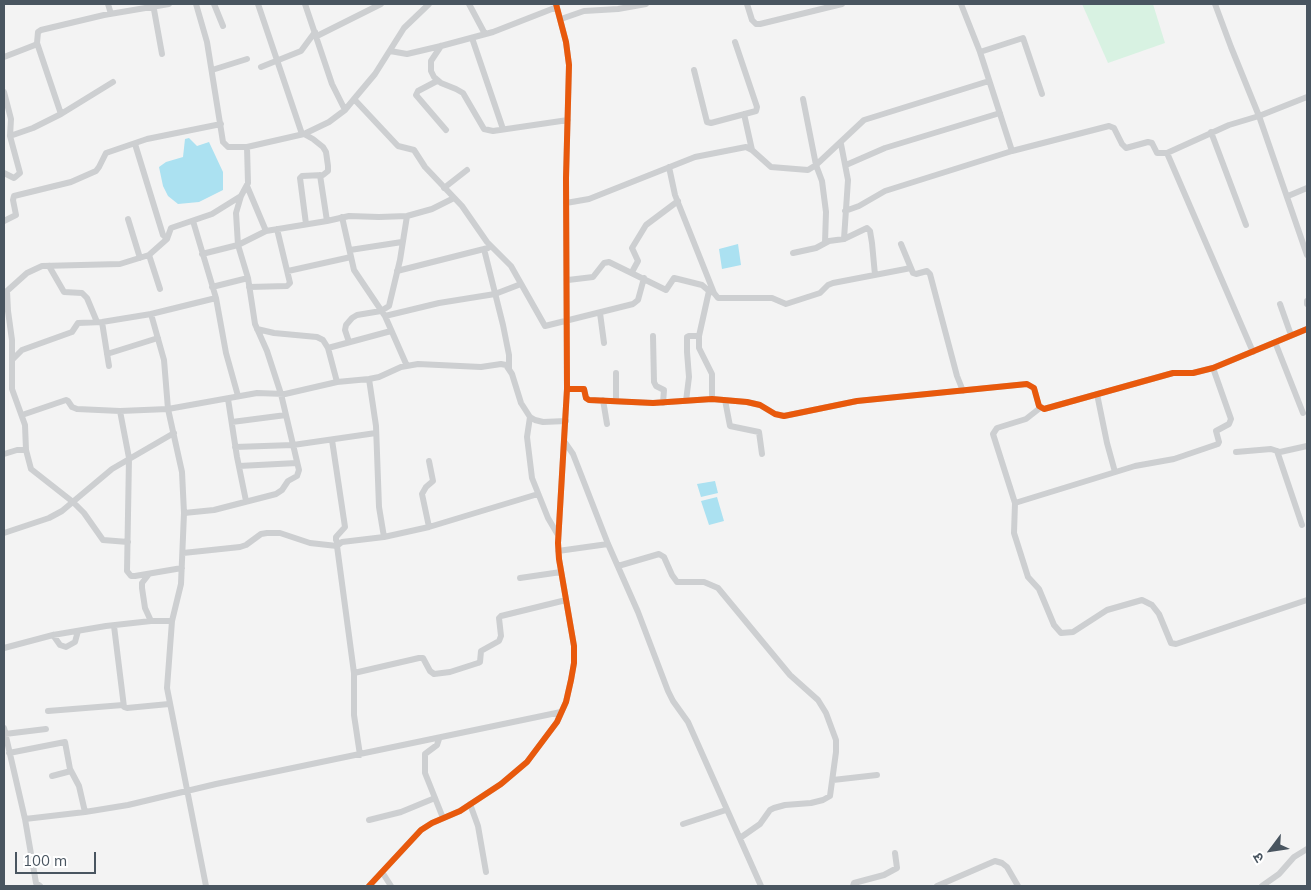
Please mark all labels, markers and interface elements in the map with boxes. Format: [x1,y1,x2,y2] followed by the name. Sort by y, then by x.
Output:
[1246,825,1296,875] north arrow
[18,842,99,874] scale bar
[1248,850,1268,866] text: उ
[23,851,67,870] text: 100 m

